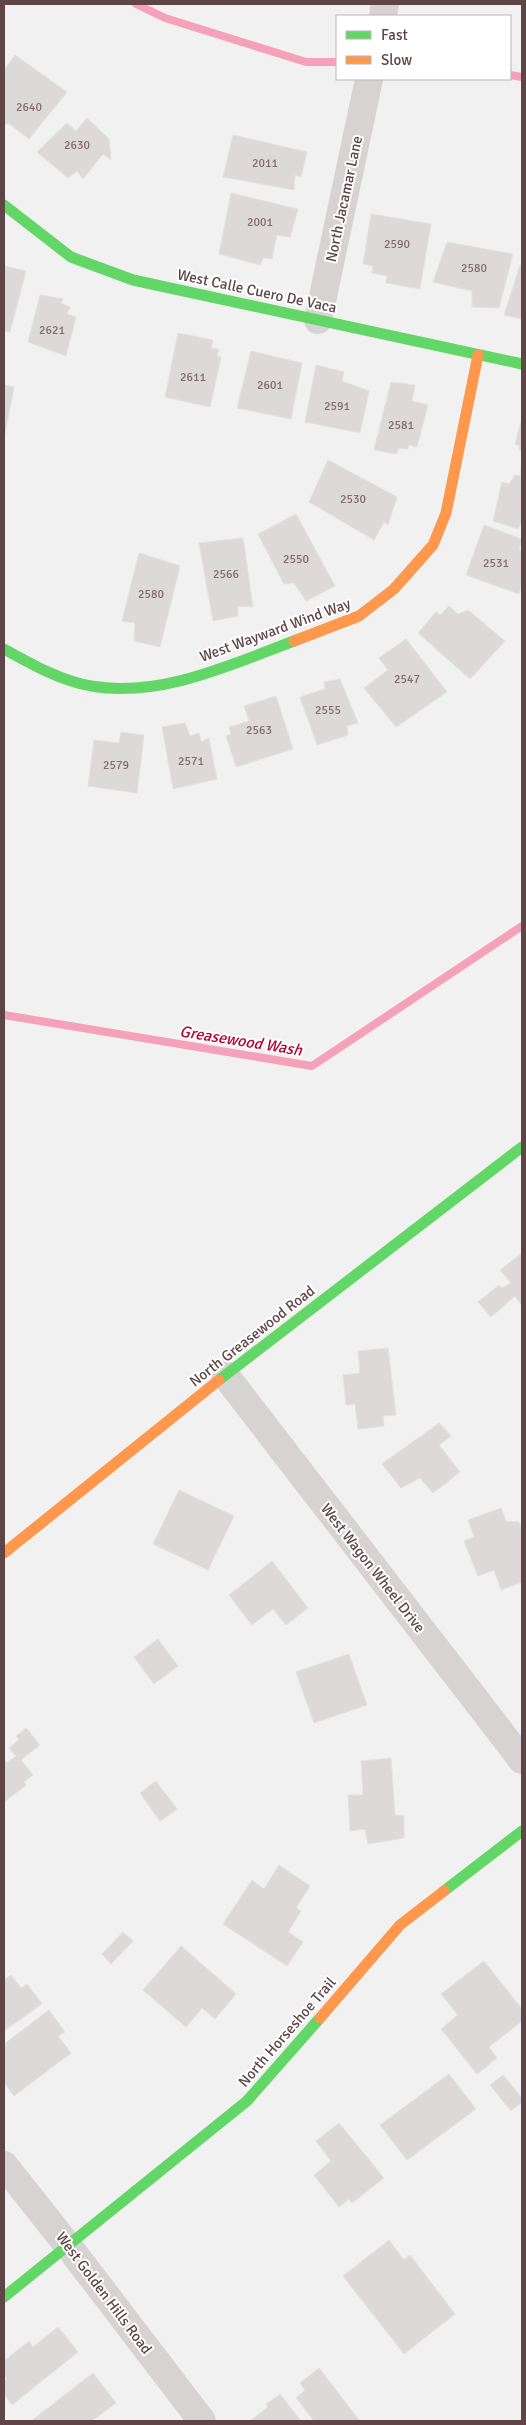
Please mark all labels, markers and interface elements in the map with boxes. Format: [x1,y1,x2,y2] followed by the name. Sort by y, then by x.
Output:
[336,15,511,80] legend
[381,26,408,44] text: Fast
[381,51,412,69] text: Slow
[16,100,42,115] house number: 2640
[322,134,366,264] street label: North Jacamar Lane
[64,138,90,153] house number: 2630
[252,156,278,171] house number: 2011
[247,215,273,230] house number: 2001
[384,237,410,252] house number: 2590
[461,261,487,276] house number: 2580
[176,265,338,317] street label: West Calle Cuero De Vaca
[39,323,65,338] house number: 2621
[180,370,206,385] house number: 2611
[257,378,283,393] house number: 2601
[324,399,350,414] house number: 2591
[388,418,414,433] house number: 2581
[340,492,366,507] house number: 2530
[283,552,309,567] house number: 2550
[483,556,509,571] house number: 2531
[213,567,239,582] house number: 2566
[138,587,164,602] house number: 2580
[197,594,353,666] street label: West Wayward Wind Way
[394,672,420,687] house number: 2547
[315,703,341,718] house number: 2555
[246,723,272,738] house number: 2563
[178,754,204,769] house number: 2571
[103,758,129,773] house number: 2579
[178,1021,305,1061] water label: Greasewood Wash
[186,1281,318,1391] street label: North Greasewood Road
[317,1500,429,1636] street label: West Wagon Wheel Drive
[234,1973,340,2091] street label: North Horseshoe Trail
[52,2228,156,2358] street label: West Golden Hills Road

